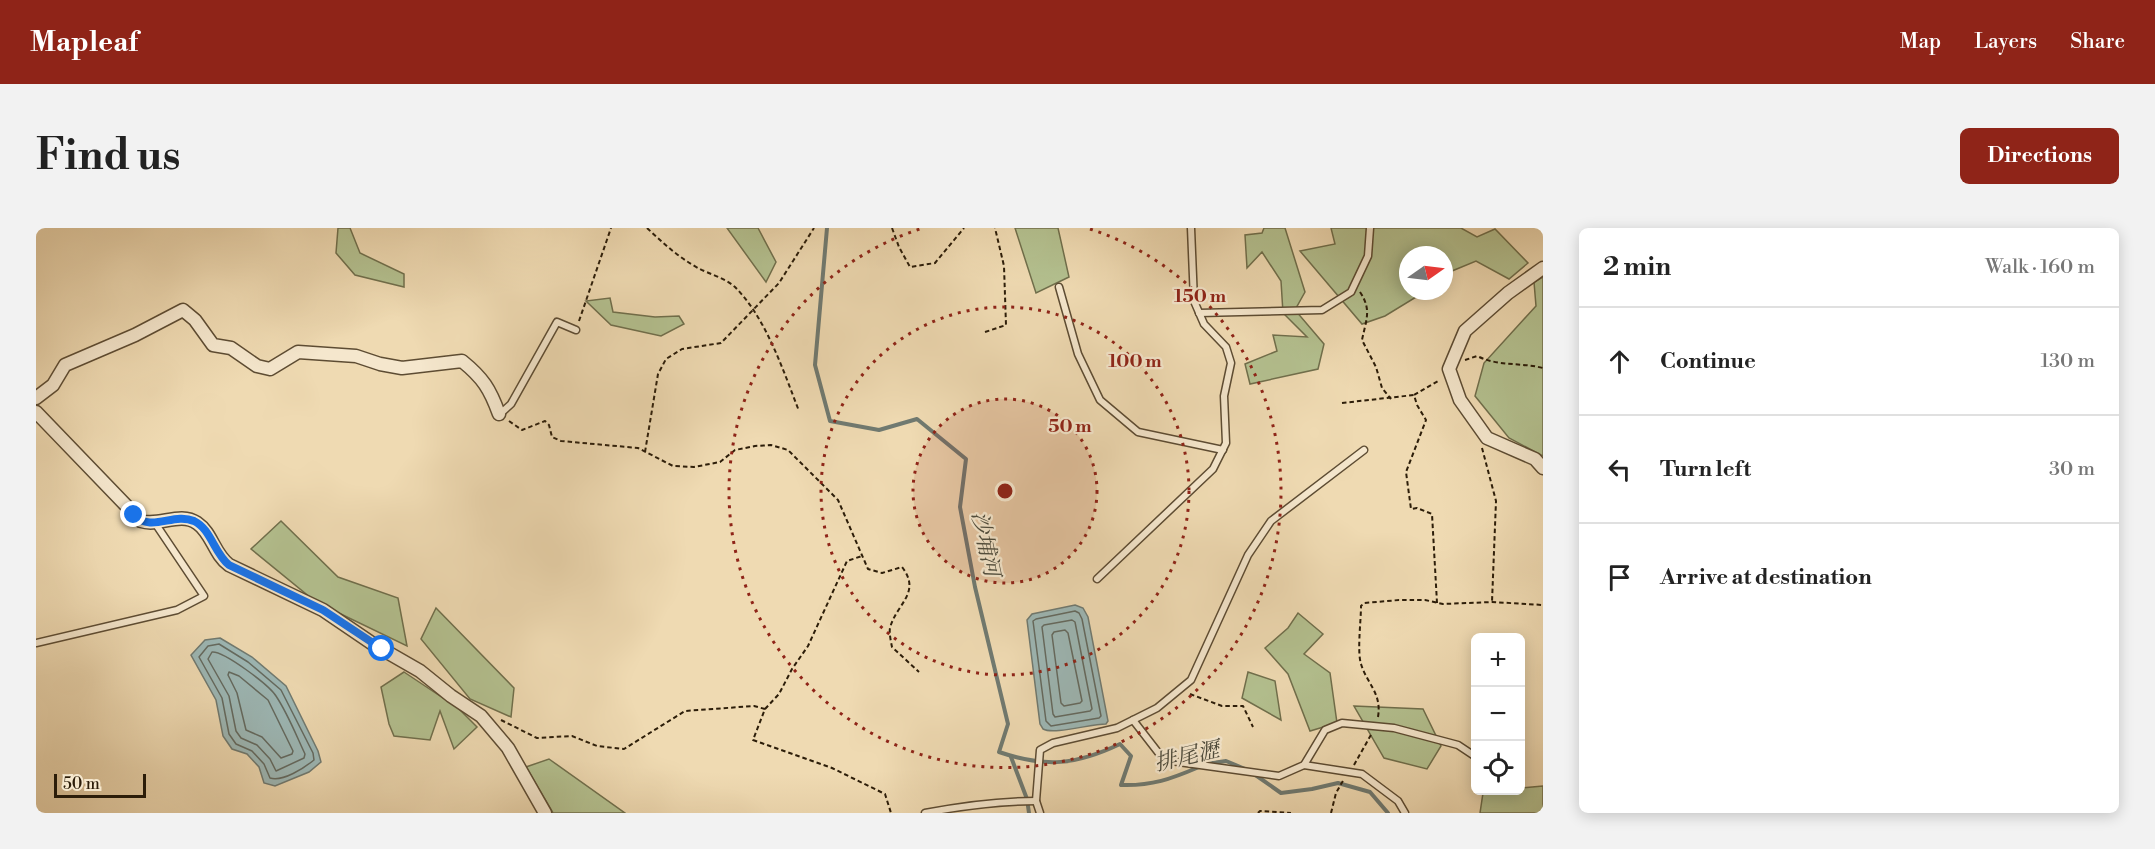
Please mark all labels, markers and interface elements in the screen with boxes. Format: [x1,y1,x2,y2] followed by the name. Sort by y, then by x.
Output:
[30,25,138,60] text: Mapleaf
[1900,29,1941,55] text: Map
[1974,29,2037,55] text: Layers
[2070,29,2125,55] text: Share
[1960,128,2119,184] button: Directions
[36,130,180,183] text: Find us
[1399,246,1453,300] north arrow
[1603,251,1671,283] text: 2 min
[1985,255,2095,280] text: Walk · 160 m
[1174,285,1227,308] text: 150 m
[1603,345,1636,378] icon: ahead
[1660,348,1756,375] text: Continue
[2040,349,2095,374] text: 130 m
[1108,350,1162,373] text: 100 m
[1048,415,1092,438] text: 50 m
[1603,453,1636,486] icon: left
[1660,456,1751,483] text: Turn left
[2049,457,2095,482] text: 30 m
[995,481,1015,501] centre of rings
[120,501,146,527] route end
[965,509,1006,583] water label: 沙埔河
[1603,561,1636,594] icon: arrive
[1660,564,1872,591] text: Arrive at destination
[1471,633,1525,795] map controls
[1471,633,1525,687] button: +
[368,635,394,661] route start
[1471,687,1525,741] button: −
[1152,736,1226,778] water label: 排尾瀝
[1471,741,1525,795] button: locate
[54,771,146,798] scale bar
[63,774,100,794] text: 50 m

